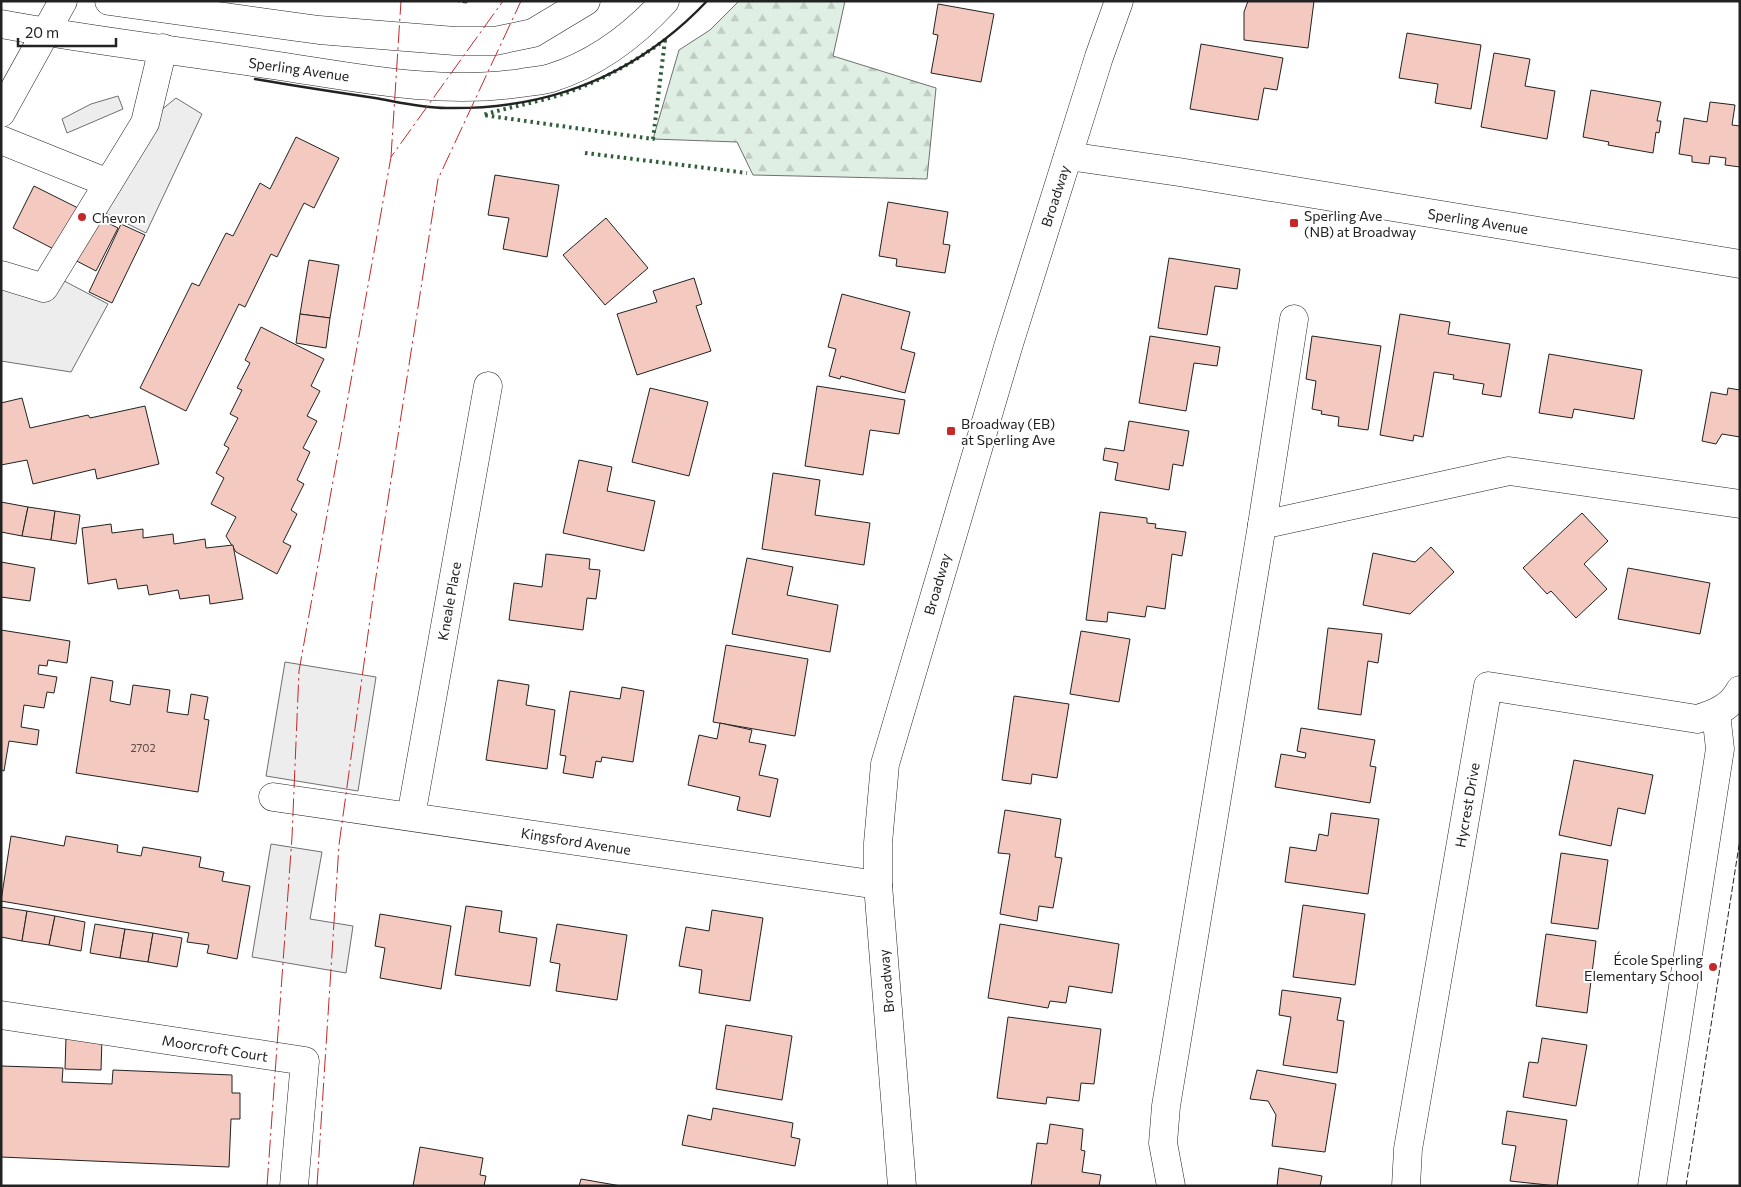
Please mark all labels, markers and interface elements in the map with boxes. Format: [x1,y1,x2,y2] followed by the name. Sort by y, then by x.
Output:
[18,15,115,47] scale bar
[25,23,59,41] text: 20 m
[248,54,350,84] street label: Sperling Avenue
[1037,163,1073,229] street label: Broadway
[1426,205,1530,237] street label: Sperling Avenue
[1304,207,1416,240] place label: Sperling Ave (NB) at Broadway
[92,209,146,226] place label: Chevron
[76,211,88,223] marker: Chevron
[1288,217,1300,229] marker: Sperling Ave (NB) at Broadway
[961,415,1055,448] place label: Broadway (EB) at Sperling Ave
[945,425,957,437] marker: Broadway (EB) at Sperling Ave
[920,551,954,617] street label: Broadway
[434,560,464,642] street label: Kneale Place
[130,741,156,754] house number: 2702
[1451,761,1483,849] street label: Hycrest Drive
[520,824,632,858] street label: Kingsford Avenue
[875,949,897,1013] street label: Broadway
[1584,951,1703,984] place label: École Sperling Elementary School
[1707,961,1719,973] marker: École Sperling Elementary School
[161,1031,269,1065] street label: Moorcroft Court

